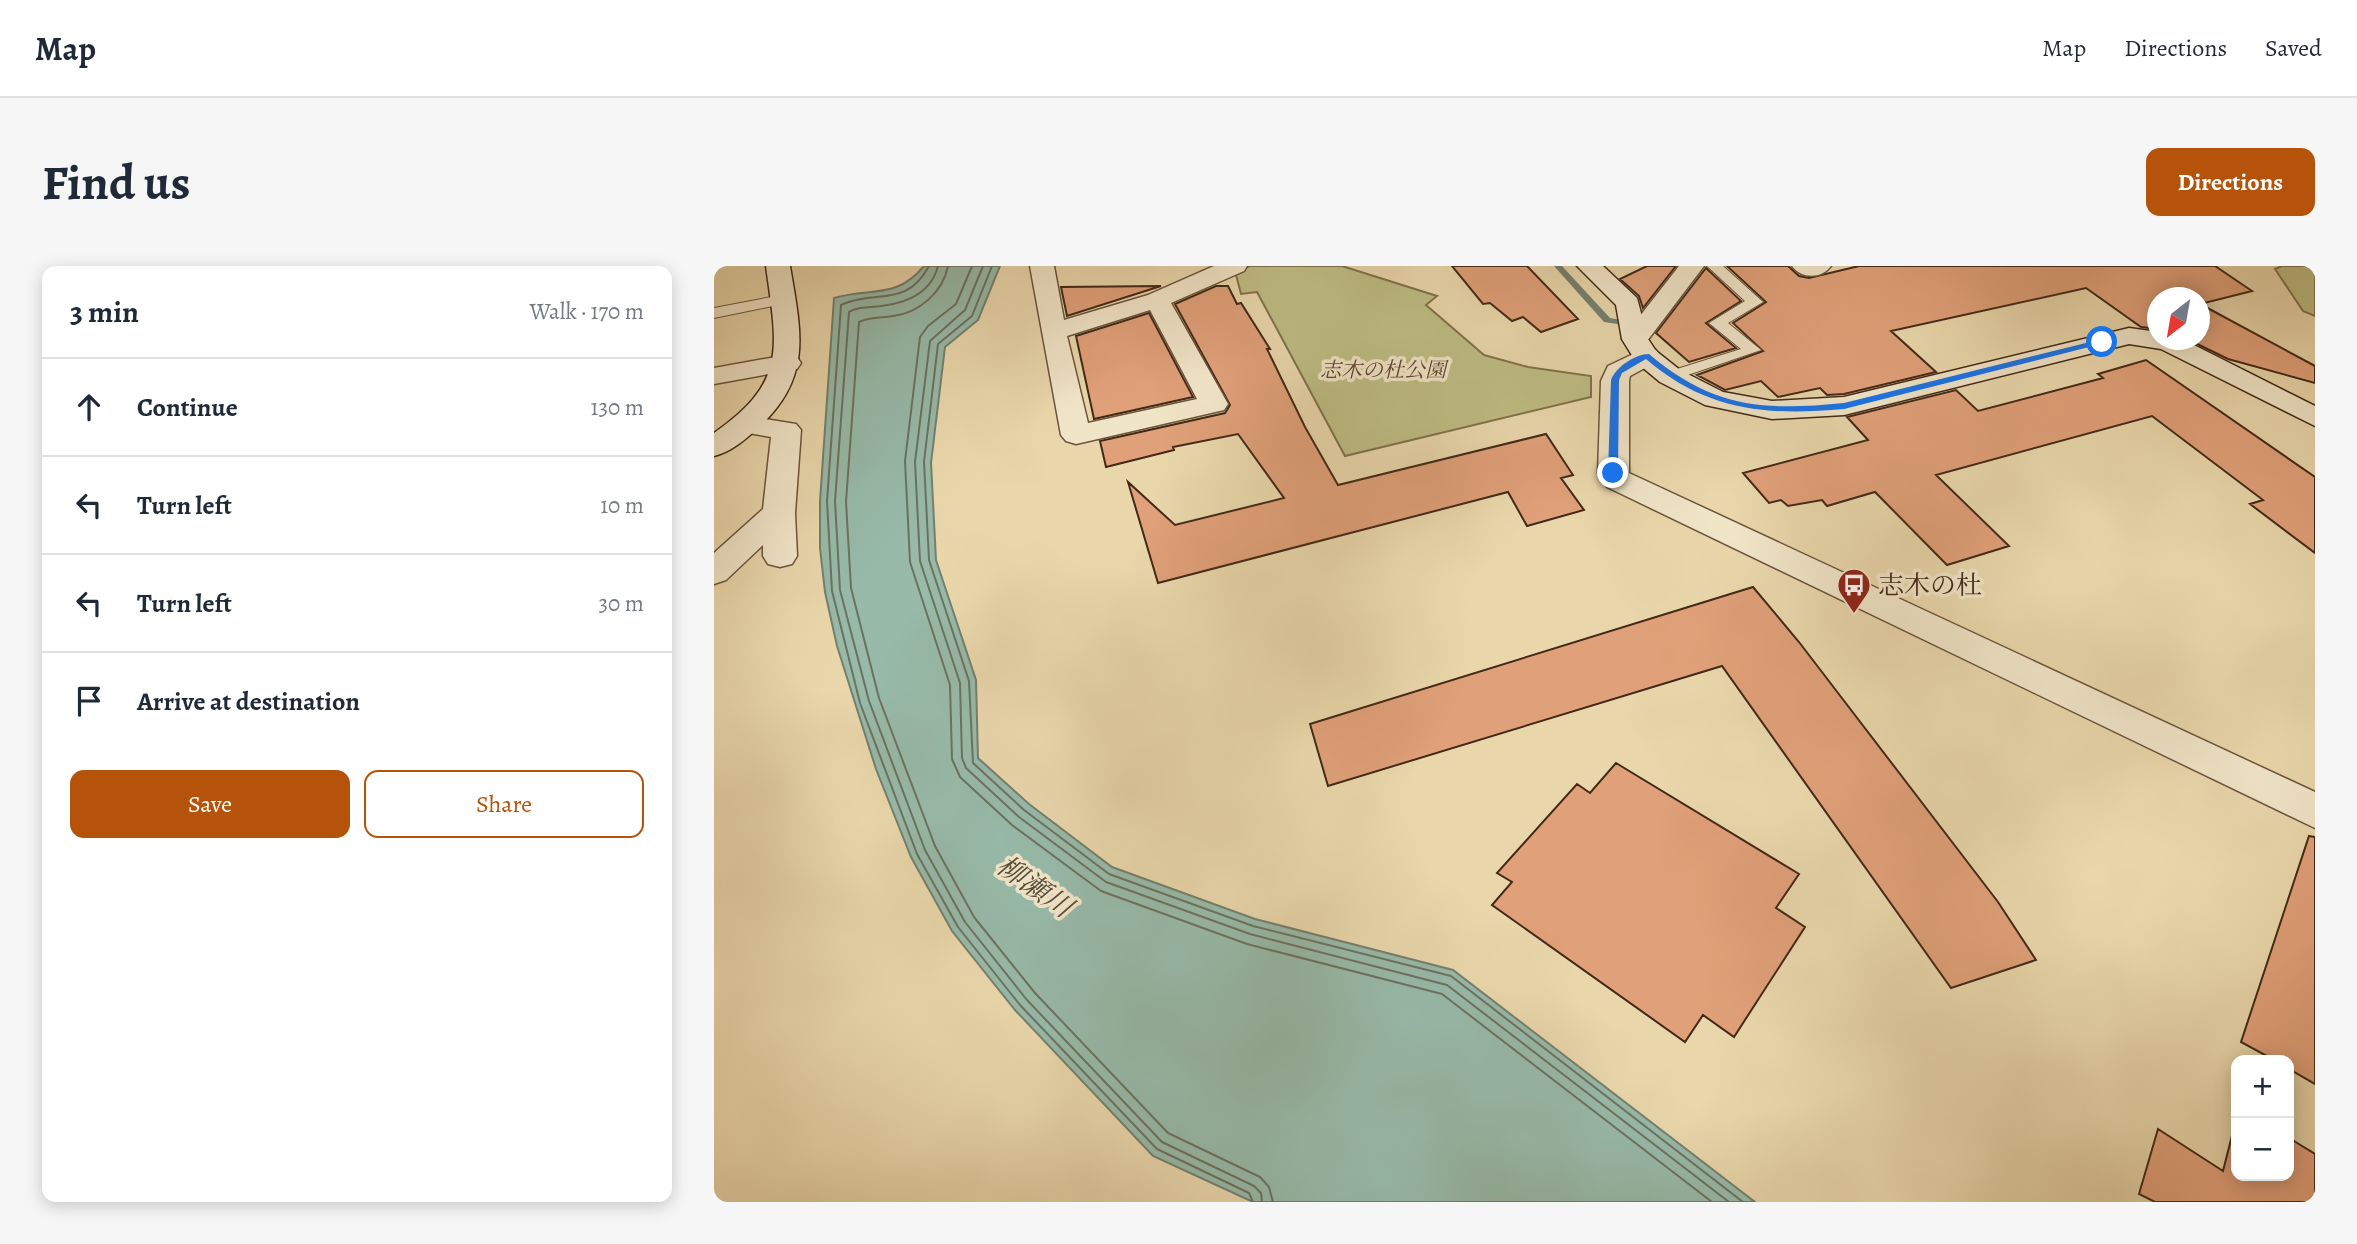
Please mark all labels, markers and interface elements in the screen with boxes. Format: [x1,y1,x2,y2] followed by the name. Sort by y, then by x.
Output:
[35,26,96,71] text: Map
[2042,32,2086,64] text: Map
[2124,32,2227,64] text: Directions
[2265,32,2322,64] text: Saved
[2146,148,2315,216] button: Directions
[42,149,190,216] text: Find us
[2147,287,2210,350] north arrow
[70,292,139,332] text: 3 min
[530,296,644,327] text: Walk · 170 m
[2086,326,2117,357] route start
[1320,356,1449,384] park label: 志木の杜公園
[70,388,108,426] icon: ahead
[137,390,238,425] text: Continue
[591,392,644,423] text: 130 m
[1597,457,1628,488] route end
[70,486,108,524] icon: left
[137,488,232,523] text: Turn left
[600,490,644,521] text: 10 m
[1835,566,1873,615] bus stop icon: 志木の杜
[1878,568,1982,603] place label: 志木の杜
[70,584,108,622] icon: left
[137,586,232,621] text: Turn left
[598,588,644,619] text: 30 m
[70,682,108,720] icon: arrive
[137,684,360,719] text: Arrive at destination
[70,770,350,838] button: Save
[364,770,644,838] button: Share
[989,847,1082,928] water label: 柳瀬川
[2231,1055,2294,1181] map controls
[2231,1055,2294,1118] button: +
[2231,1118,2294,1181] button: −

